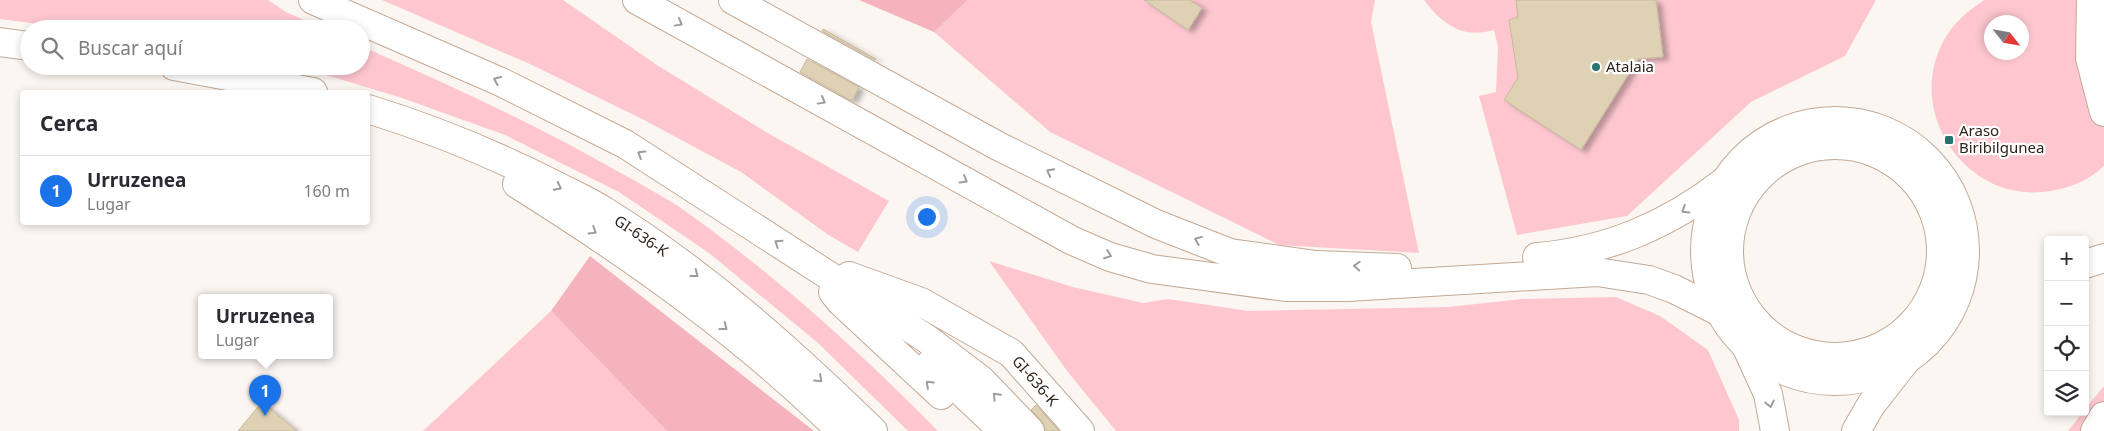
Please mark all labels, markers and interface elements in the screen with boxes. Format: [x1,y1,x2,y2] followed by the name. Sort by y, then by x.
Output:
[1984,15,2029,60] north arrow
[674,17,683,27] one-way arrow
[20,20,370,75] search box
[38,34,66,62] icon: search
[78,35,183,61] text: Buscar aquí
[1606,56,1654,76] place label: Atalaia
[1590,61,1602,73] marker: Atalaia
[493,76,502,87] one-way arrow
[817,95,826,105] one-way arrow
[40,109,98,137] text: Cerca
[1959,120,2044,157] place label: Araso Biribilgunea
[1943,134,1955,146] marker: Araso Biribilgunea
[638,151,647,161] one-way arrow
[87,167,186,193] text: Urruzenea
[1047,168,1056,178] one-way arrow
[959,173,968,183] one-way arrow
[51,180,61,202] text: 1
[303,180,350,202] text: 160 m
[553,181,562,191] one-way arrow
[87,193,131,215] text: Lugar
[1681,203,1690,213] one-way arrow
[914,204,940,230] your location
[611,210,673,261] street label: GI-636-K
[587,225,596,235] one-way arrow
[1194,236,1203,247] one-way arrow
[2044,236,2089,416] map controls
[2044,236,2089,281] button: +
[774,240,783,249] one-way arrow
[1103,249,1112,260] one-way arrow
[1353,261,1361,272] one-way arrow
[689,268,699,277] one-way arrow
[2044,281,2089,326] button: −
[198,294,333,359] popup
[216,303,315,329] text: Urruzenea
[719,321,728,330] one-way arrow
[2044,326,2089,371] button: locate
[216,329,259,351] text: Lugar
[1008,351,1064,410] street label: GI-636-K
[2044,371,2089,416] button: layers
[813,373,822,382] one-way arrow
[249,375,281,416] pin: 1
[926,381,935,390] one-way arrow
[993,392,1002,401] one-way arrow
[1764,399,1775,408] one-way arrow

